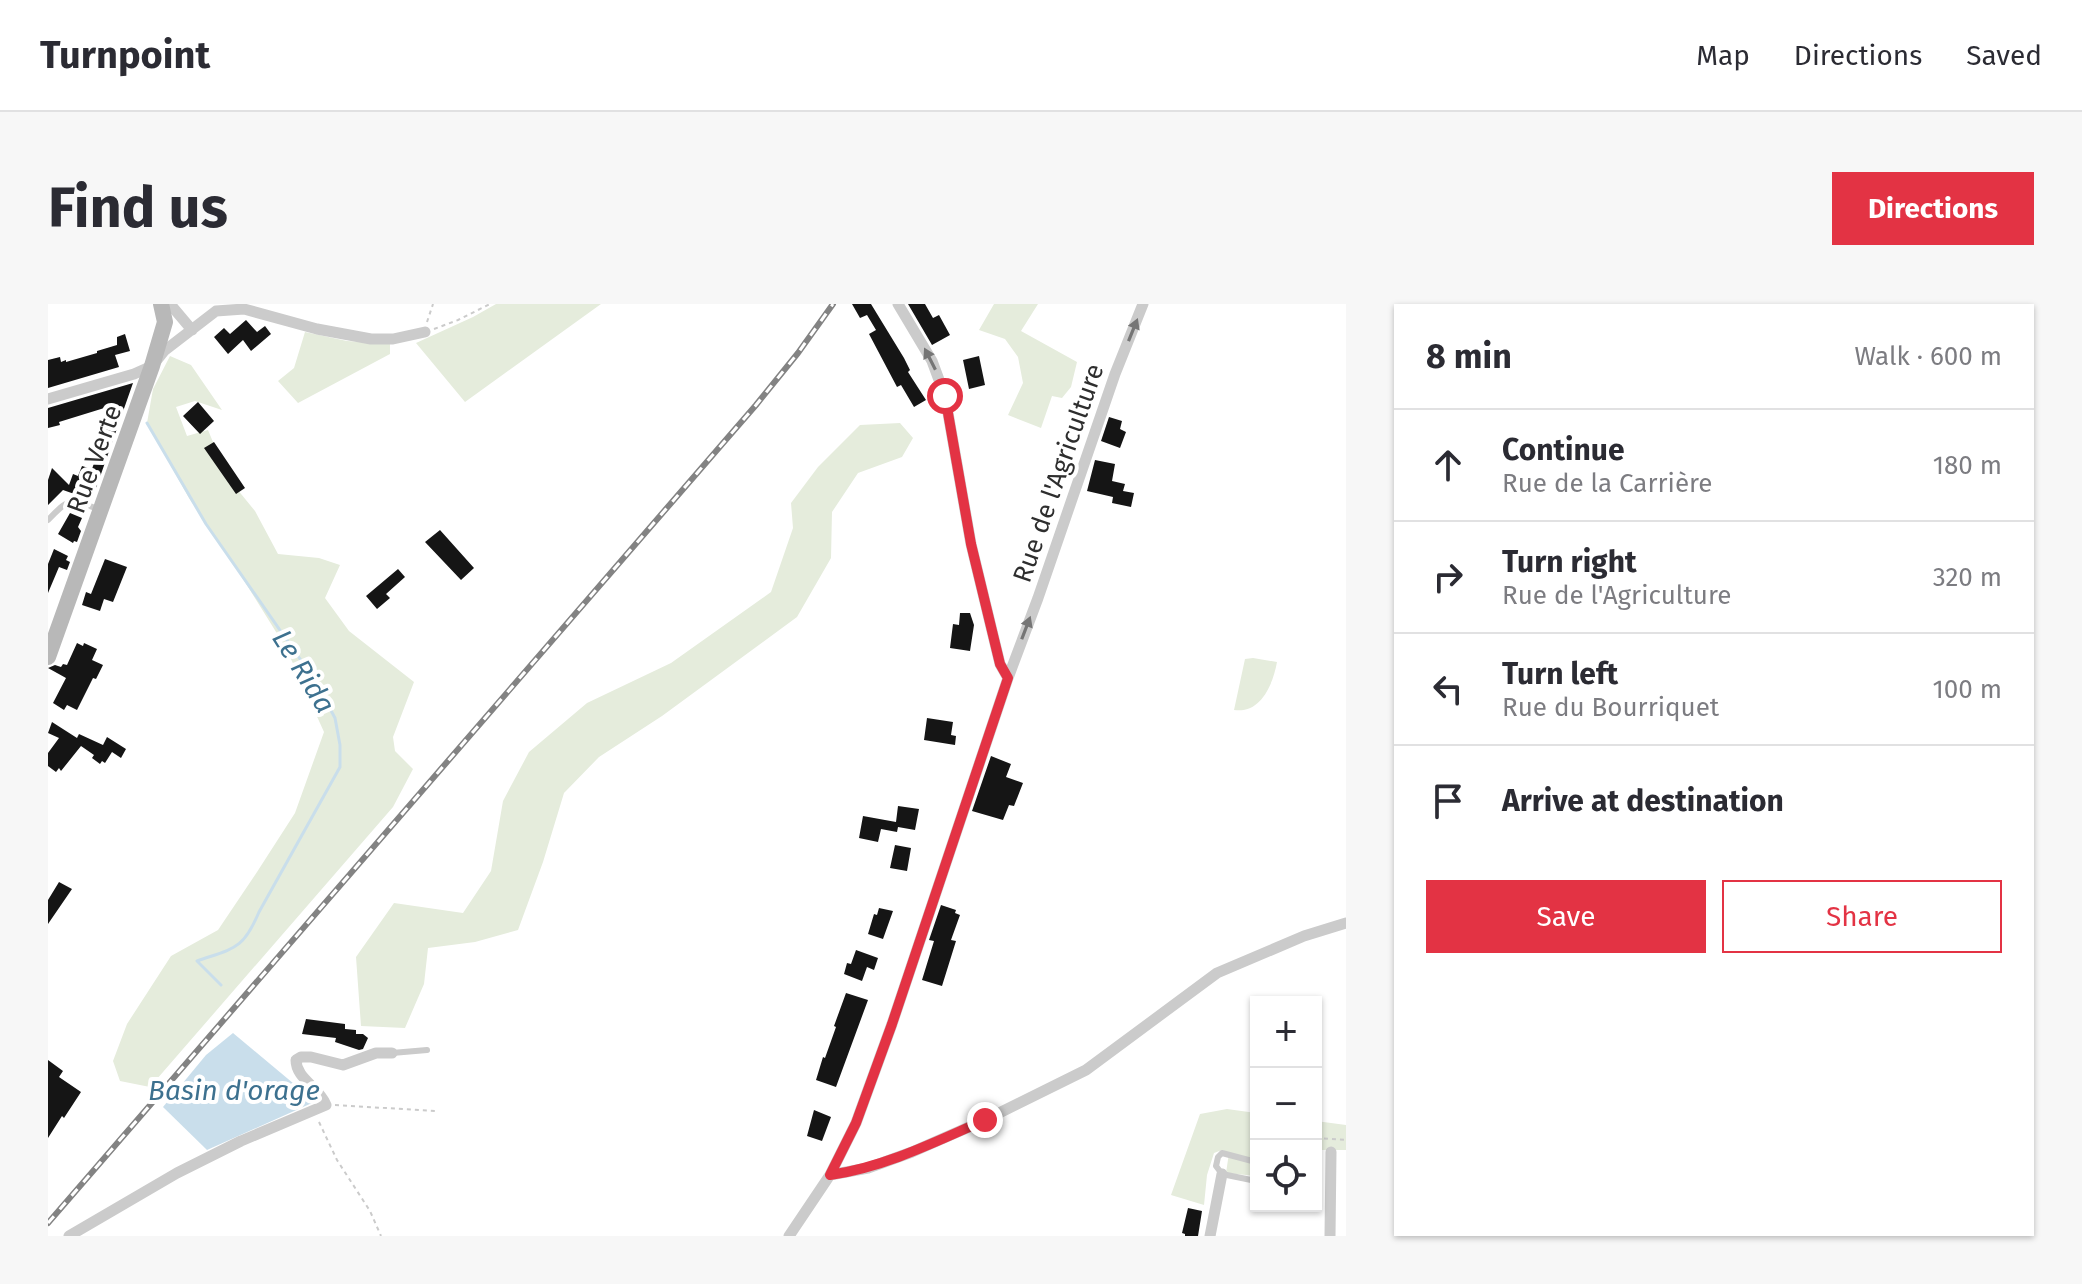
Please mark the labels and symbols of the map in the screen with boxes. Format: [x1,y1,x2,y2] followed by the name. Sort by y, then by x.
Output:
[1126,319,1139,342] one-way arrow
[923,347,936,370] one-way arrow
[1006,360,1110,587] street label: Rue de l'Agriculture
[927,378,963,414] route start
[61,401,128,518] street label: Rue Verte
[1020,616,1033,640] one-way arrow
[265,624,342,719] water label: Le Rida
[148,1074,320,1107] water label: Basin d'orage
[967,1102,1003,1138] route end

